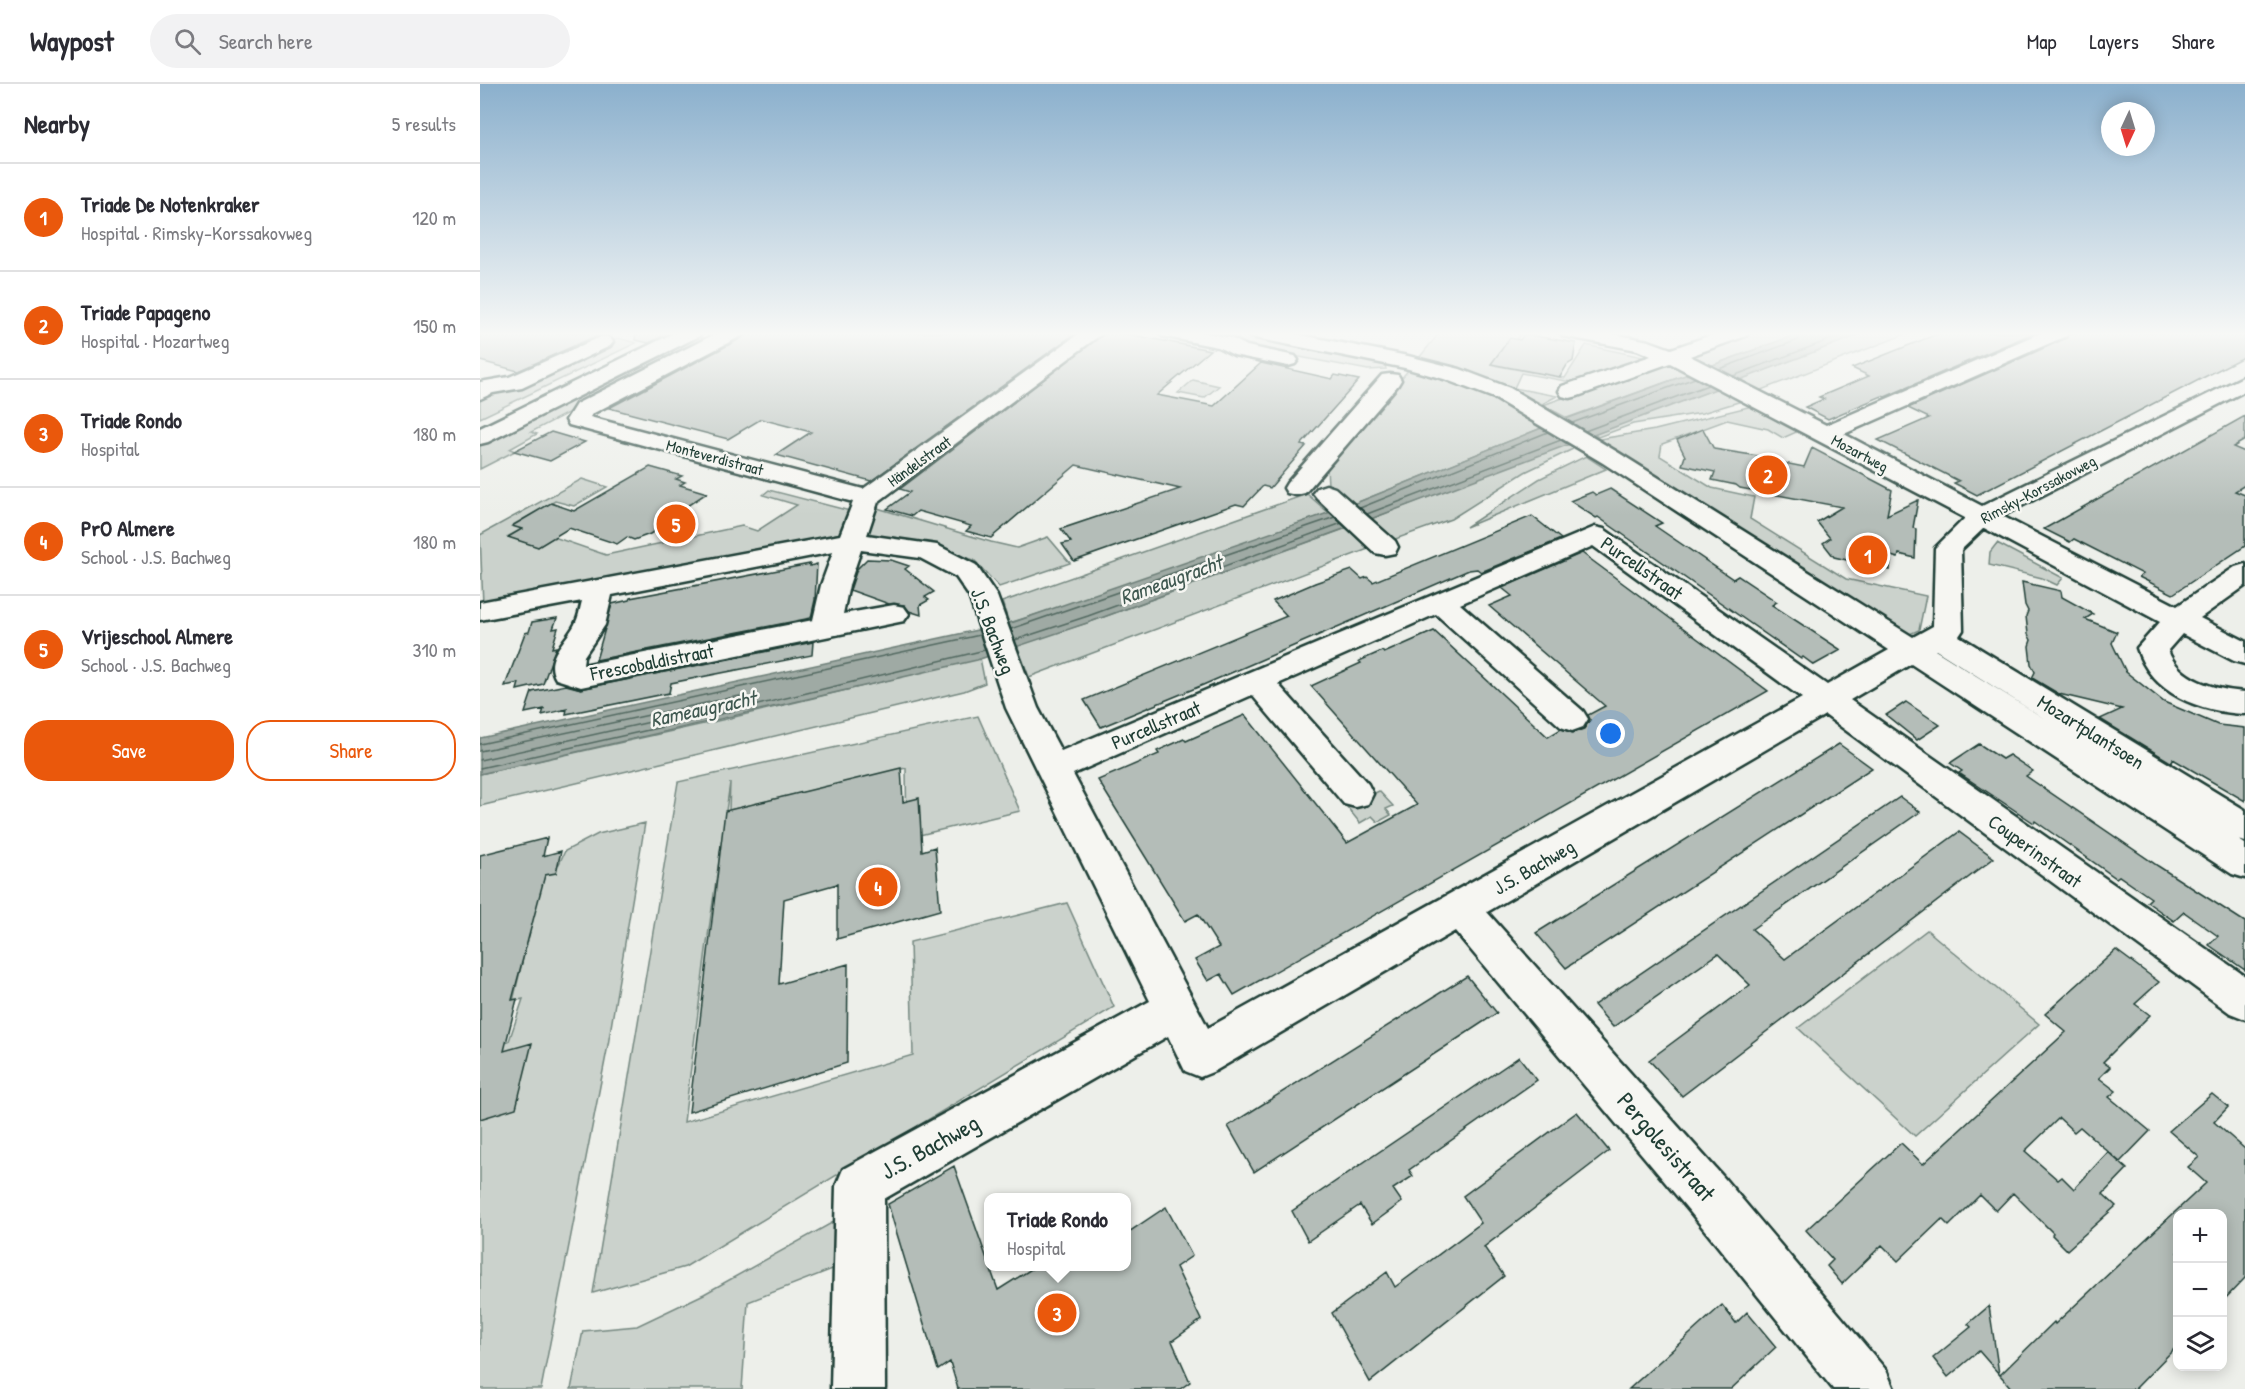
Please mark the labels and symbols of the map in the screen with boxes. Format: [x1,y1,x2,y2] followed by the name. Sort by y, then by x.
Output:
[2101,102,2155,156] north arrow
[1828,429,1892,477] street label: Mozartweg
[883,430,956,492] street label: Händelstraat
[664,433,766,481] street label: Monteverdistraat
[1976,449,2100,529] street label: Rimsky-Korssakovweg
[1748,452,1788,498] pin: 2
[656,502,696,546] pin: 5
[1596,529,1690,606] street label: Purcellstraat
[1848,532,1888,578] pin: 1
[1116,547,1229,611] water label: Rameaugracht
[965,584,1022,678] street label: J.S. Bachweg
[587,636,717,687] street label: Frescobaldistraat
[648,683,761,734] water label: Rameaugracht
[2033,688,2150,775] street label: Mozartplantsoen
[1107,693,1206,755] street label: Purcellstraat
[1596,719,1625,748] your location
[1983,807,2088,894] street label: Couperinstraat
[1488,832,1580,901] street label: J.S. Bachweg
[858,864,898,910] pin: 4
[1610,1085,1724,1208] street label: Pergolesistraat
[875,1106,985,1186] street label: J.S. Bachweg
[1038,1290,1076,1336] pin: 3

